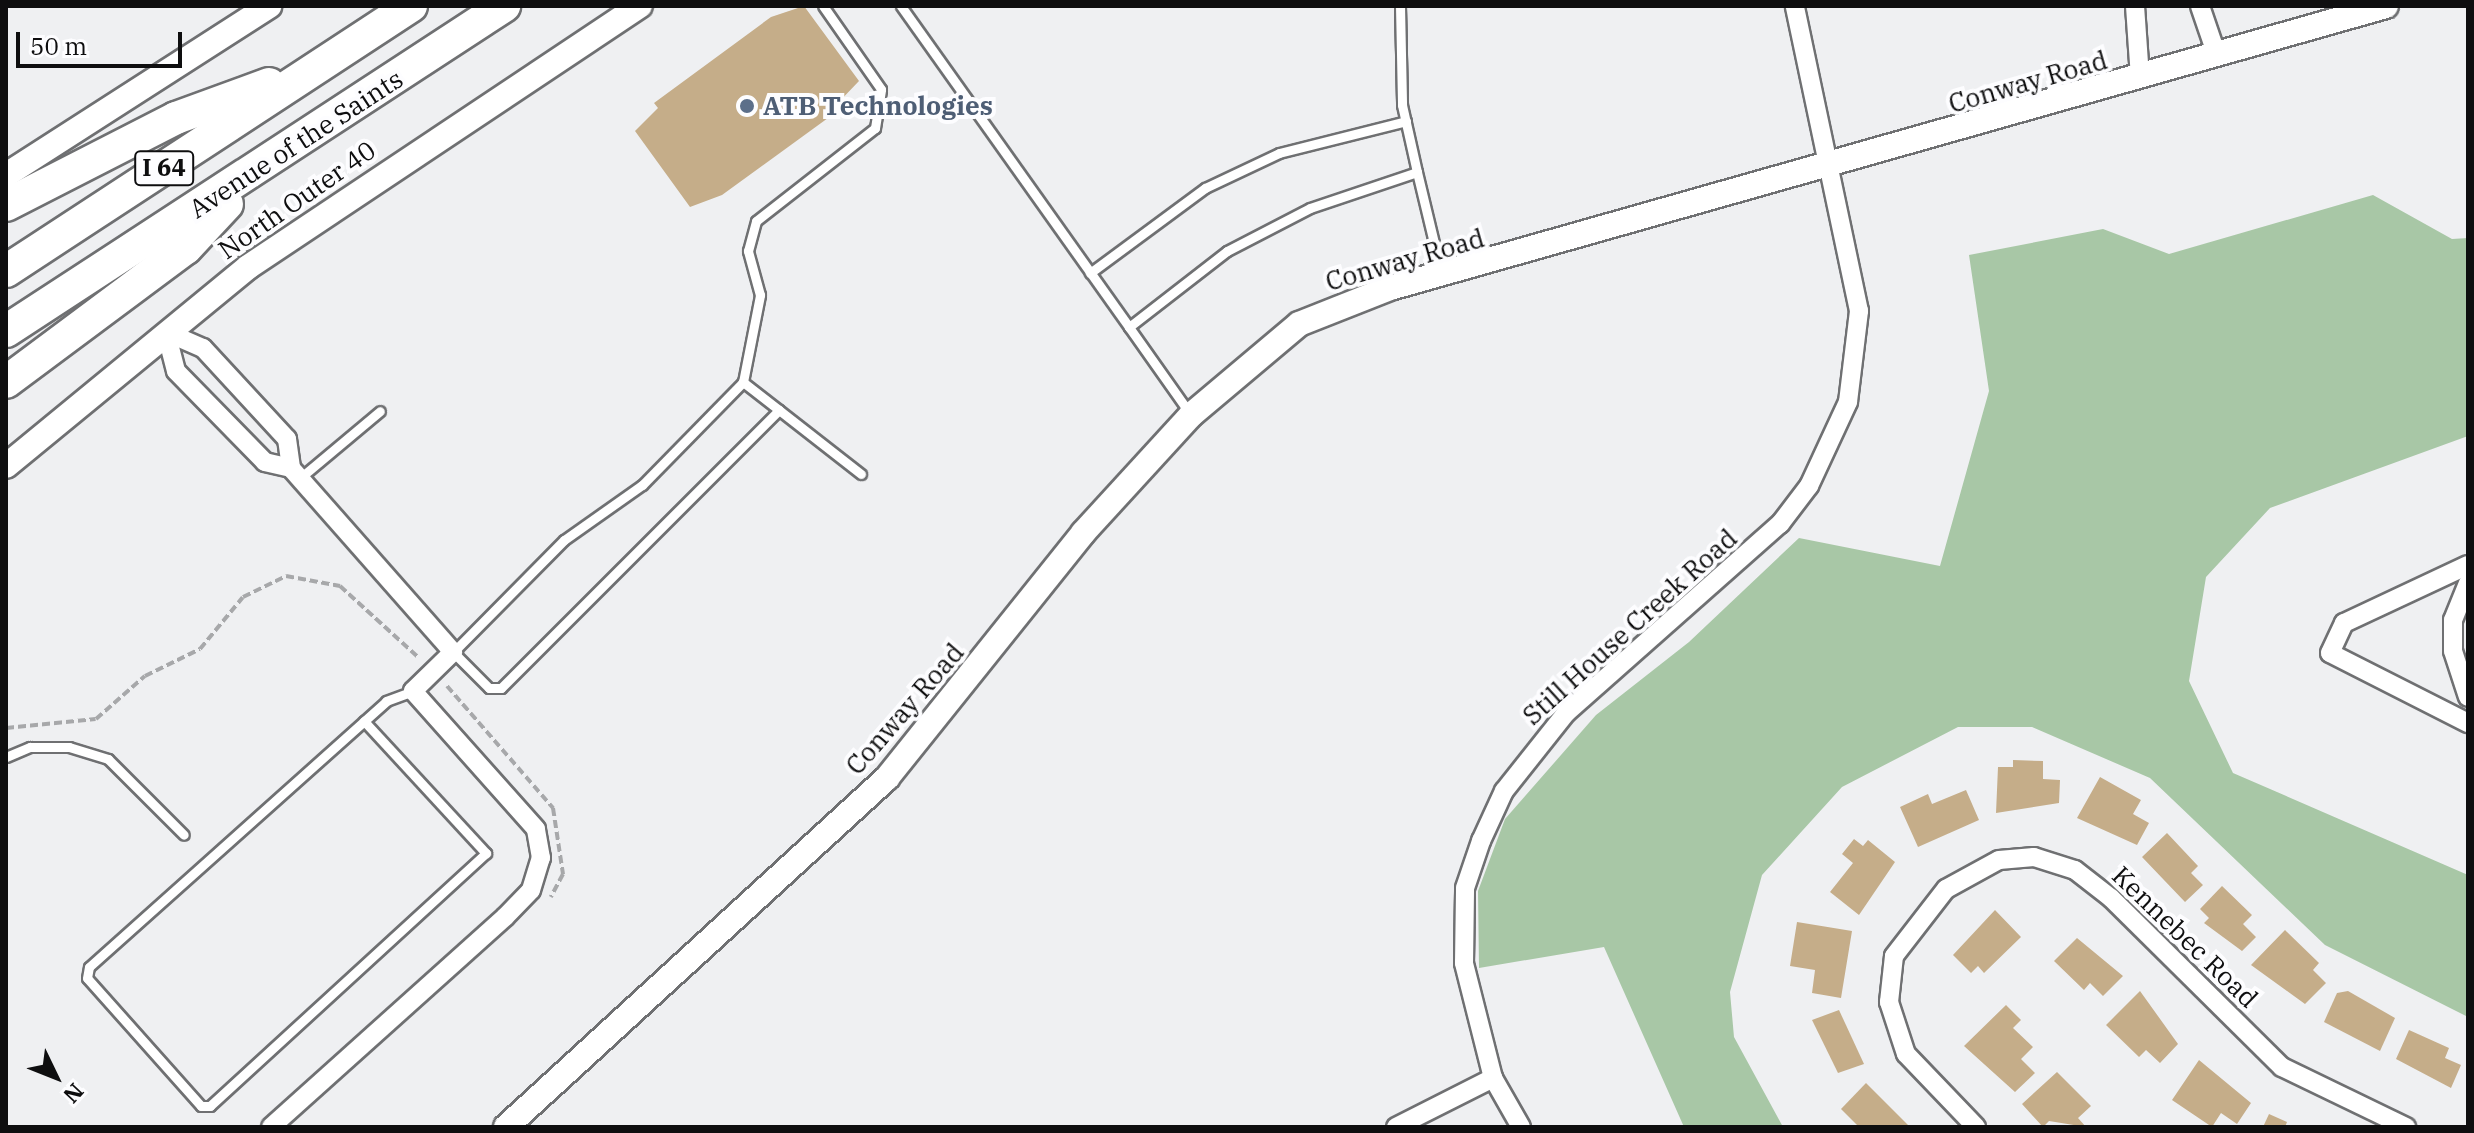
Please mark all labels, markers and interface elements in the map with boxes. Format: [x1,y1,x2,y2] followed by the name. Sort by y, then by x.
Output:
[20,16,186,66] scale bar
[30,30,87,62] text: 50 m
[1945,44,2111,120] street label: Conway Road
[183,63,409,225] street label: Avenue of the Saints
[763,90,993,122] place label: ATB Technologies
[738,97,756,115] marker: ATB Technologies
[212,134,382,266] street label: North Outer 40
[134,148,194,188] road number: I 64
[1322,222,1488,298] street label: Conway Road
[1517,523,1743,731] street label: Still House Creek Road
[840,637,970,781] street label: Conway Road
[2106,860,2264,1014] street label: Kennebec Road
[16,1037,96,1117] north arrow
[57,1077,90,1110] text: N

